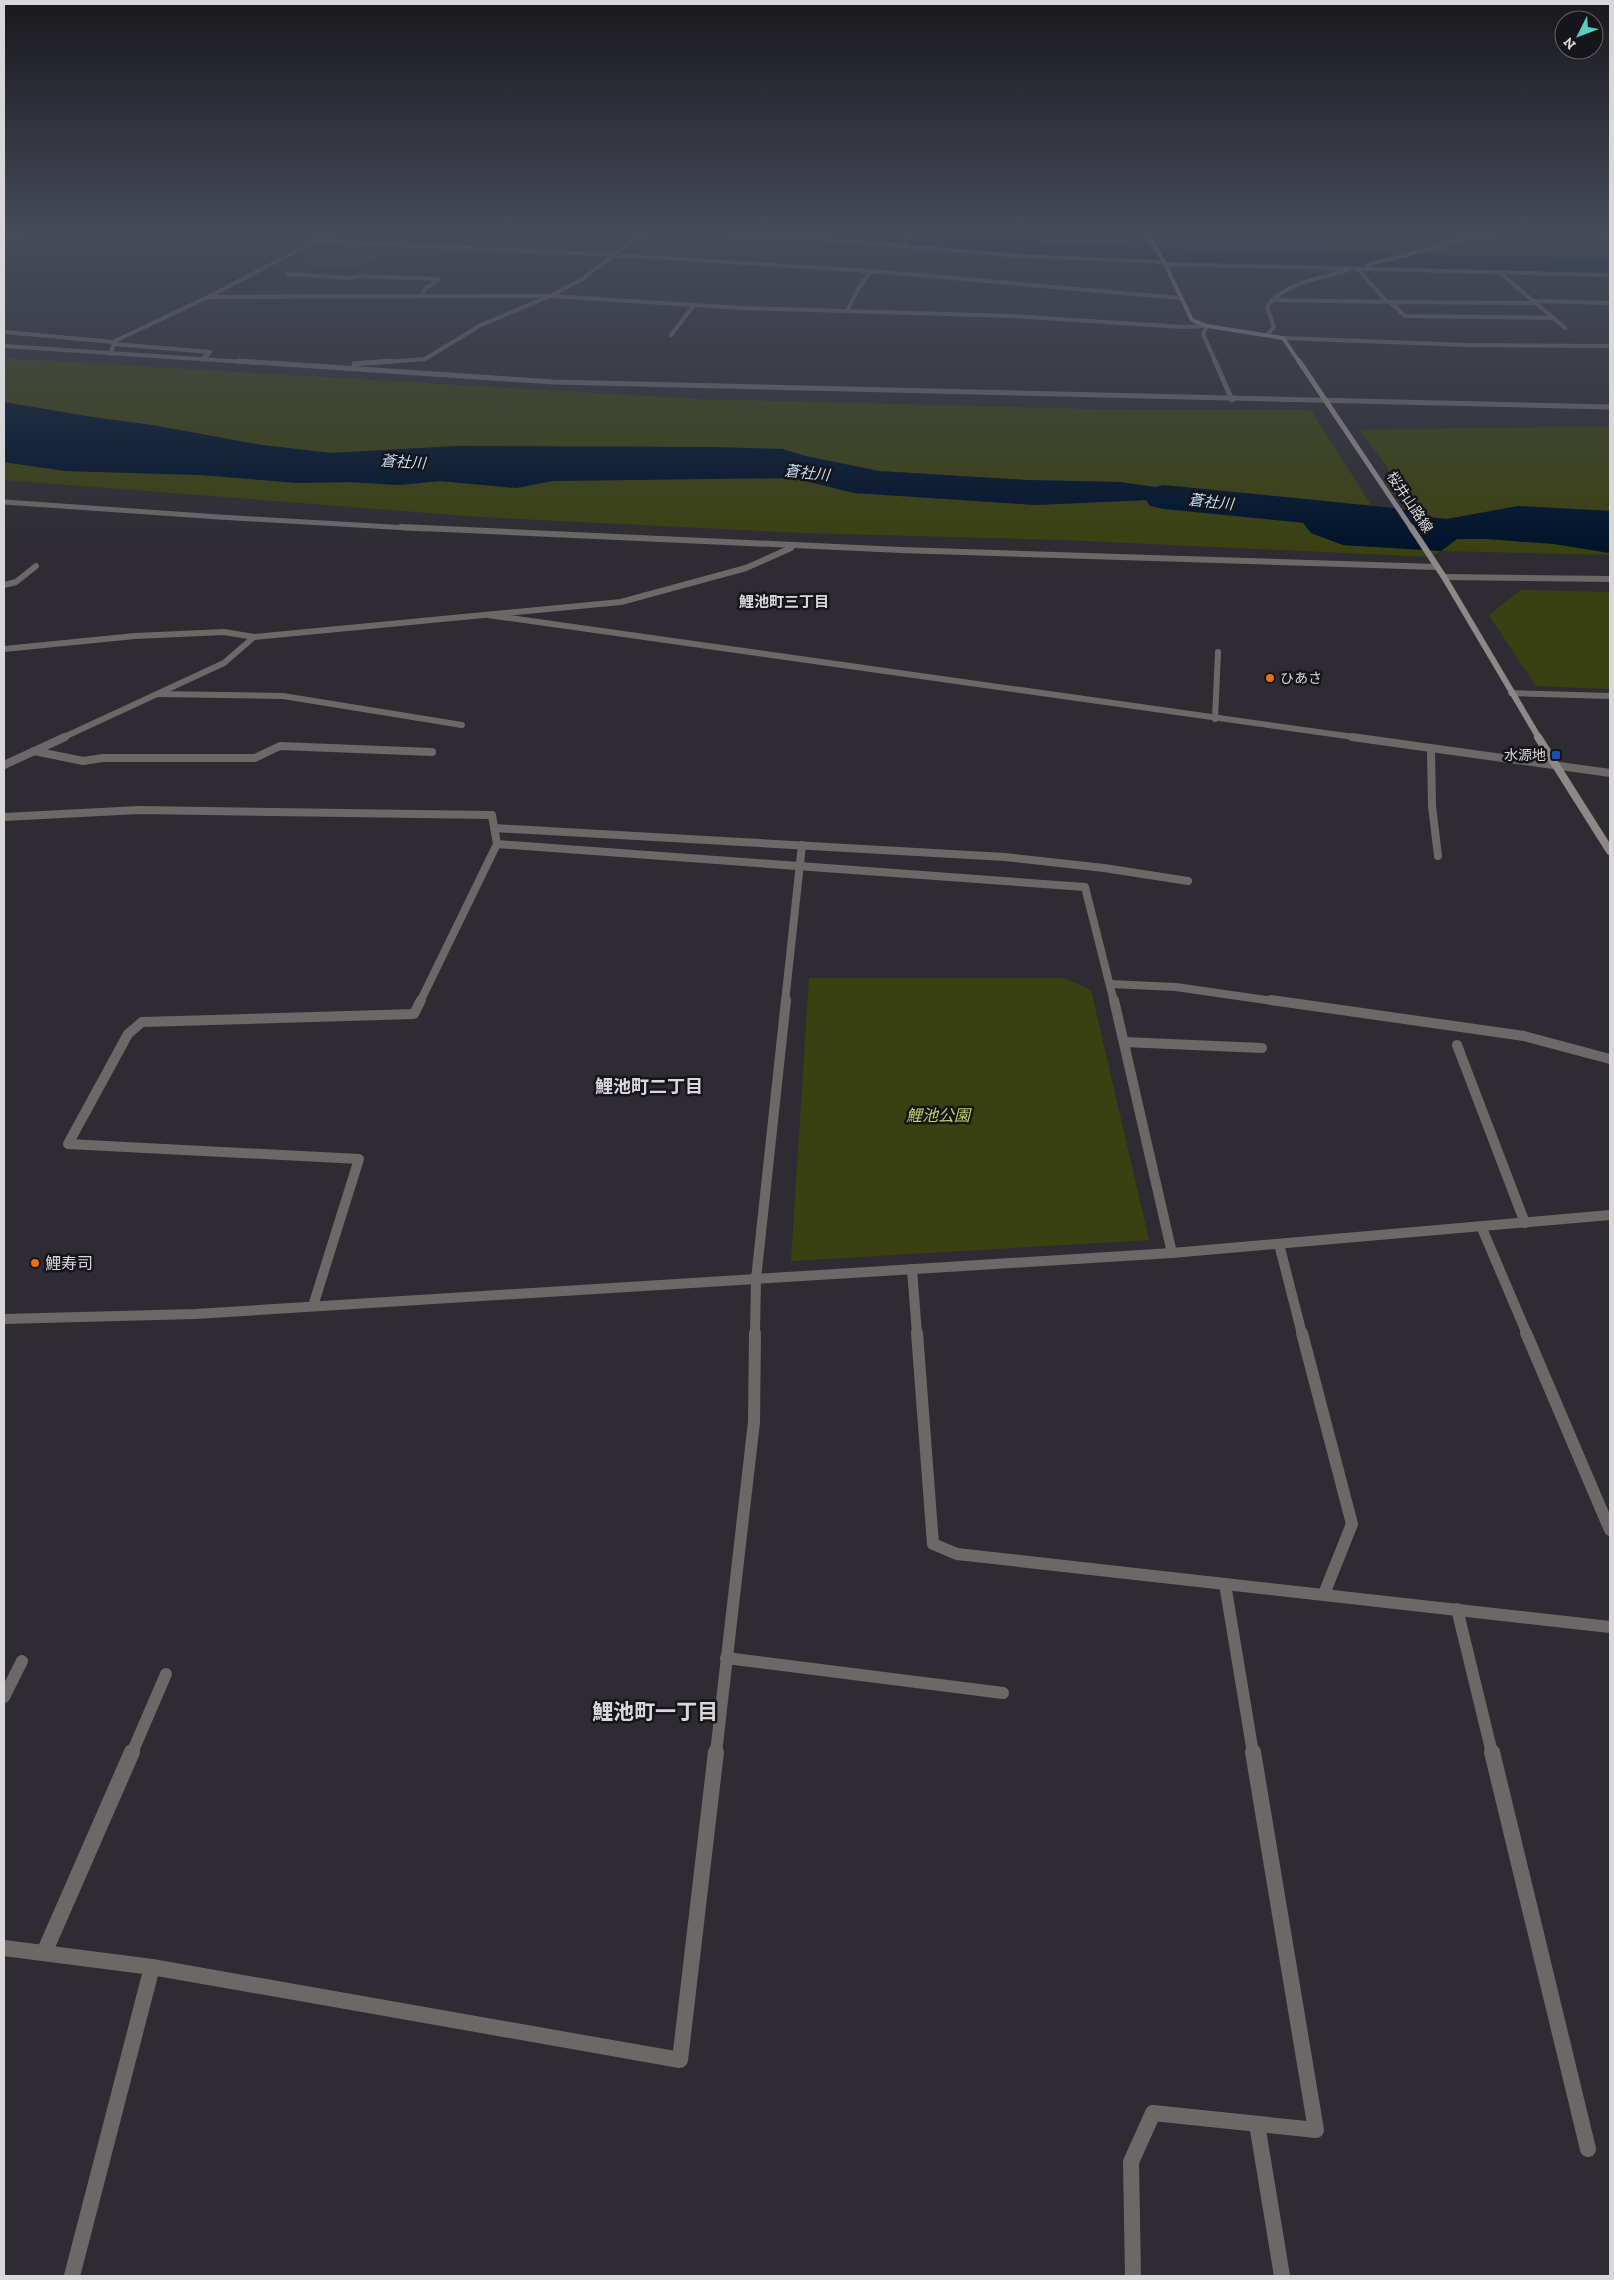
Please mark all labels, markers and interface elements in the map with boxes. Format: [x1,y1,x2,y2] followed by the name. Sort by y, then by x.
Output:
[1554,10,1604,60] north arrow
[1560,33,1580,53] text: N
[380,451,428,473] water label: 蒼社川
[784,462,832,485] water label: 蒼社川
[1383,469,1436,536] street label: 桜井山路線
[1188,491,1236,514] water label: 蒼社川
[739,593,829,611] district label: 鯉池町三丁目
[1280,670,1322,687] place label: ひあさ
[1264,672,1276,684] marker: ひあさ
[1504,747,1546,764] place label: 水源地
[1550,749,1562,761] marker: 水源地
[595,1076,703,1098] district label: 鯉池町二丁目
[906,1106,972,1125] park label: 鯉池公園
[45,1254,93,1273] place label: 鯉寿司
[29,1257,41,1269] marker: 鯉寿司
[592,1699,718,1724] district label: 鯉池町一丁目

